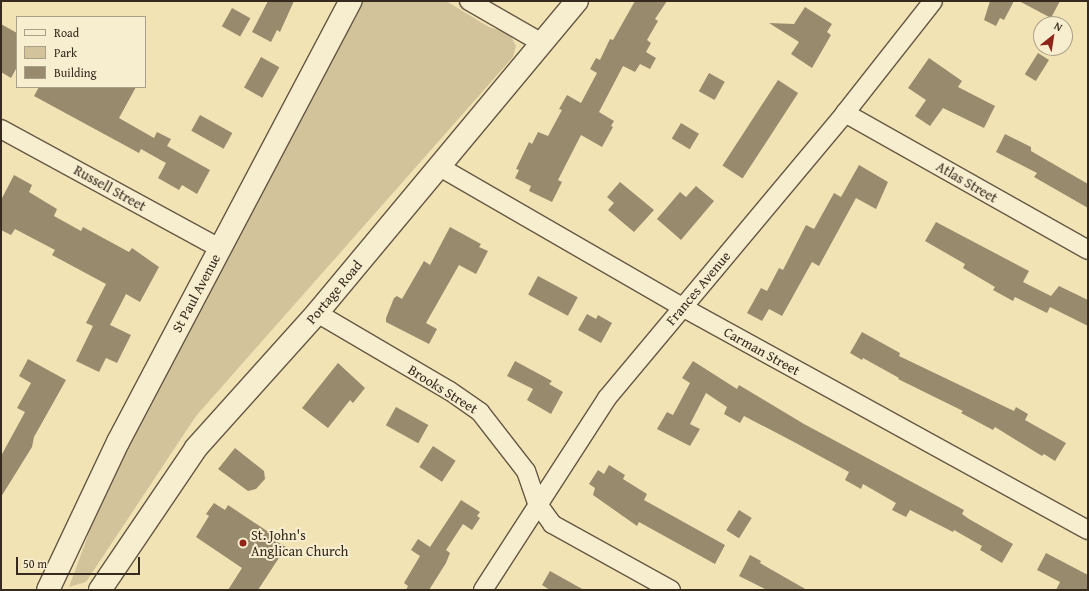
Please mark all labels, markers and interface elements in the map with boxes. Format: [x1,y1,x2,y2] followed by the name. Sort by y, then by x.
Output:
[16,16,146,88] legend
[1033,16,1073,56] north arrow
[1051,18,1066,35] text: N
[54,24,79,41] text: Road
[54,44,77,61] text: Park
[54,64,97,81] text: Building
[933,158,1001,206] street label: Atlas Street
[71,161,149,215] street label: Russell Street
[662,248,734,328] street label: Frances Avenue
[168,251,224,335] street label: St Paul Avenue
[303,257,365,327] street label: Portage Road
[721,323,803,379] street label: Carman Street
[405,361,481,417] street label: Brooks Street
[251,527,348,560] place label: St. John's Anglican Church
[238,538,248,548] marker: St. John's Anglican Church
[18,549,142,575] scale bar
[23,555,47,572] text: 50 m

